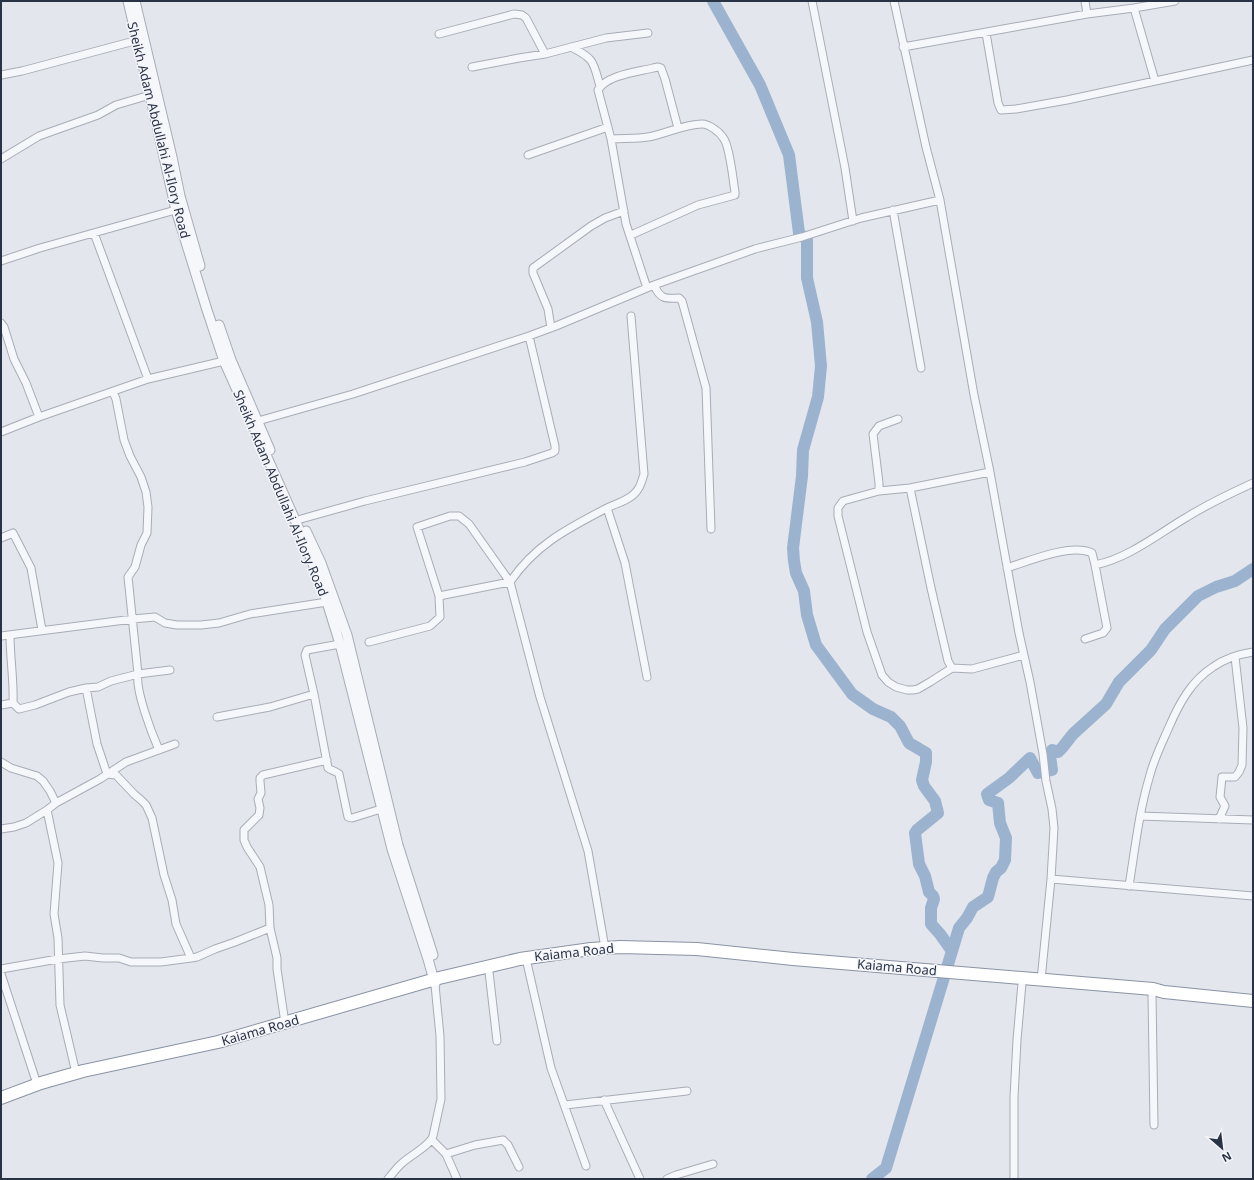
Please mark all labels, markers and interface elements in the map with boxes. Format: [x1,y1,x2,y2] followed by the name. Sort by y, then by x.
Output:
[123,20,195,240] street label: Sheikh Adam Abdullahi Al-Ilory Road
[229,387,333,599] street label: Sheikh Adam Abdullahi Al-Ilory Road
[533,939,615,965] street label: Kaiama Road
[856,955,938,979] street label: Kaiama Road
[219,1010,301,1050] street label: Kaiama Road
[1202,1128,1242,1168] north arrow
[1219,1149,1234,1166] text: N

